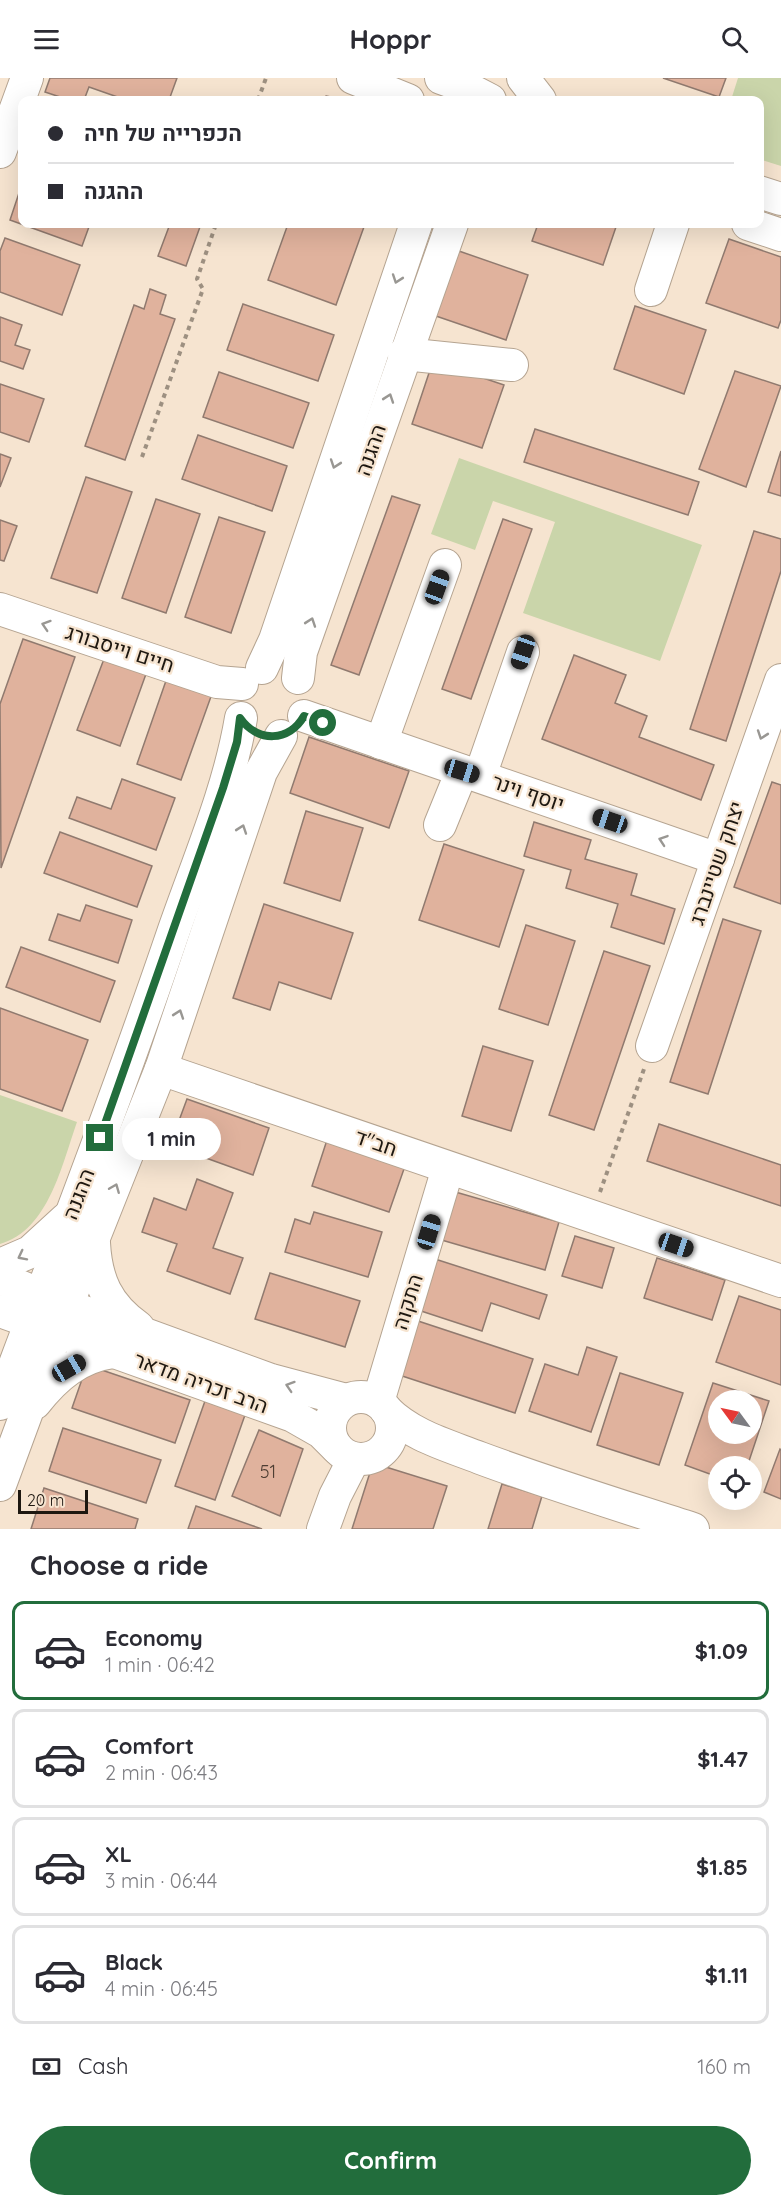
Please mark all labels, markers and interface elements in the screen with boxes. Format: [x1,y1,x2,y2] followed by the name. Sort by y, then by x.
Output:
[350,22,431,56] text: Hoppr
[30,23,63,56] icon: menu
[718,23,751,56] icon: search
[84,119,242,147] text: הכפרייה של חיה
[84,177,143,205] text: ההגנה
[392,273,405,284] one-way arrow
[381,393,394,404] one-way arrow
[349,420,391,479] street label: ההגנה
[329,458,342,469] one-way arrow
[422,567,452,607] car
[304,617,317,628] one-way arrow
[63,618,178,678] street label: חיים וייסבורג
[41,619,52,632] one-way arrow
[509,632,537,672] car
[309,709,336,736] route start
[756,729,769,740] one-way arrow
[442,757,482,785] car
[489,768,568,816] street label: יוסף וינר
[683,798,749,928] street label: יצחק שטיינברג
[590,807,630,835] car
[235,824,247,835] one-way arrow
[658,834,669,847] one-way arrow
[172,1009,185,1020] one-way arrow
[121,1117,220,1159] callout: 1 min
[352,1123,401,1161] street label: חב"ד
[86,1124,113,1151] route end
[147,1126,196,1151] text: 1 min
[56,1164,100,1223] street label: ההגנה
[108,1183,121,1193] one-way arrow
[415,1212,443,1252] car
[656,1231,696,1259] car
[17,1249,28,1260] one-way arrow
[386,1271,428,1333] street label: התקוה
[131,1346,272,1418] street label: הרב זכריה מדאר
[49,1351,89,1385] car
[285,1381,296,1394] one-way arrow
[708,1390,762,1444] north arrow
[708,1390,762,1510] map controls
[708,1456,762,1510] button: locate
[260,1460,276,1483] house number: 51
[18,1487,88,1514] scale bar
[27,1490,64,1510] text: 20 m
[30,1548,208,1582] text: Choose a ride
[33,1624,87,1678] icon: car
[105,1624,203,1652] text: Economy
[695,1637,748,1665] text: $1.09
[105,1652,215,1677] text: 1 min · 06:42
[33,1732,87,1786] icon: car
[105,1732,194,1760] text: Comfort
[697,1745,748,1773] text: $1.47
[105,1760,218,1785] text: 2 min · 06:43
[33,1840,87,1894] icon: car
[105,1840,132,1868] text: XL
[696,1853,748,1881] text: $1.85
[105,1868,217,1893] text: 3 min · 06:44
[33,1948,87,2002] icon: car
[105,1948,163,1976] text: Black
[705,1961,748,1989] text: $1.11
[105,1976,218,2001] text: 4 min · 06:45
[30,2050,63,2083] icon: cash
[78,2052,129,2080] text: Cash
[697,2054,751,2079] text: 160 m
[30,2126,751,2195] button: Confirm

